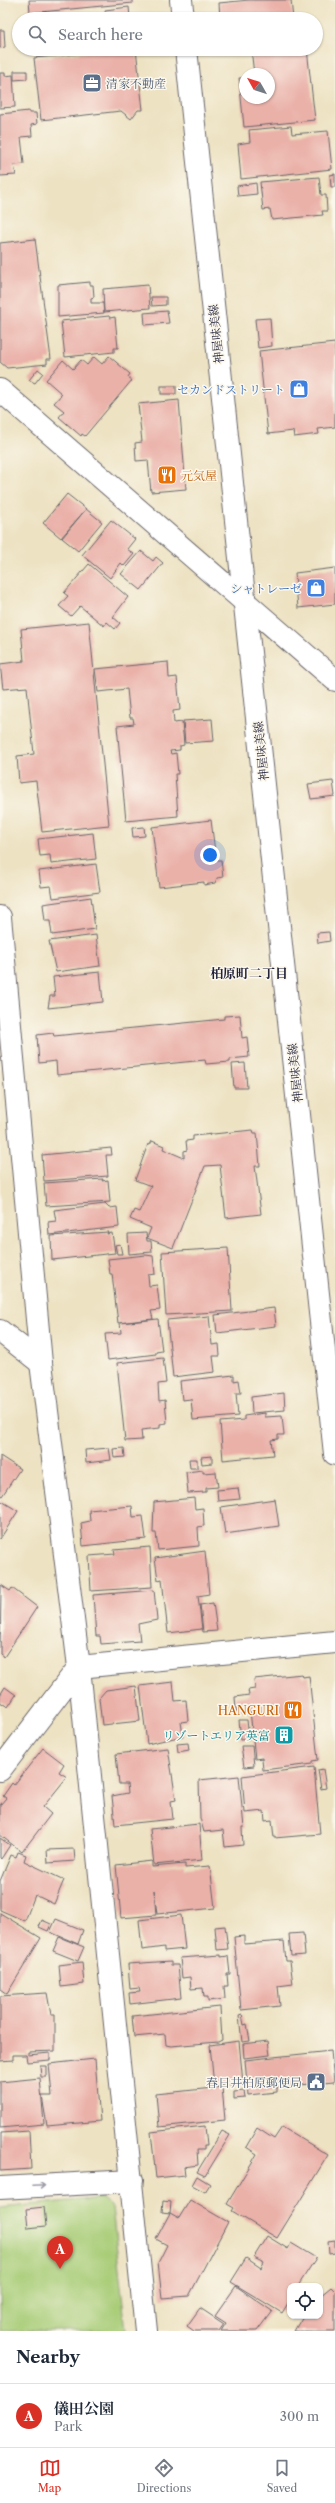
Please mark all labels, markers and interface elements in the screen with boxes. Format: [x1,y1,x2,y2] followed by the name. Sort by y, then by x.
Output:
[12,12,323,56] search box
[26,23,48,45] icon: search
[58,25,143,44] text: Search here
[239,68,275,104] north arrow
[81,72,103,94] office icon: 清家不動産
[106,76,166,91] place label: 清家不動産
[205,303,227,365] street label: 神屋味美線
[288,378,310,400] shop icon: セカンドストリート
[177,382,285,397] place label: セカンドストリート
[156,464,178,486] restaurant icon: 元気屋
[181,468,217,483] place label: 元気屋
[305,577,327,599] shop icon: シャトレーゼ
[230,581,302,596] place label: シャトレーゼ
[250,720,272,782] street label: 神屋味美線
[200,845,220,865] your location
[210,965,288,981] district label: 柏原町二丁目
[284,1042,306,1104] street label: 神屋味美線
[282,1699,304,1721] restaurant icon: HANGURI
[218,1703,279,1718] place label: HANGURI
[273,1724,295,1746] building icon: リゾートエリア英富
[162,1728,270,1743] place label: リゾートエリア英富
[305,2071,327,2093] public building icon: 春日井柏原郵便局
[206,2075,302,2090] place label: 春日井柏原郵便局
[32,2182,45,2190] one-way arrow
[47,2236,73,2269] pin: A
[287,2283,323,2319] map controls
[287,2283,323,2319] button: locate
[16,2347,80,2367] text: Nearby
[54,2399,114,2418] text: 儀田公園
[24,2408,34,2424] text: A
[280,2408,319,2424] text: 300 m
[54,2418,82,2434] text: Park
[38,2457,61,2495] tab: Map
[137,2457,191,2495] tab: Directions
[267,2457,297,2495] tab: Saved

